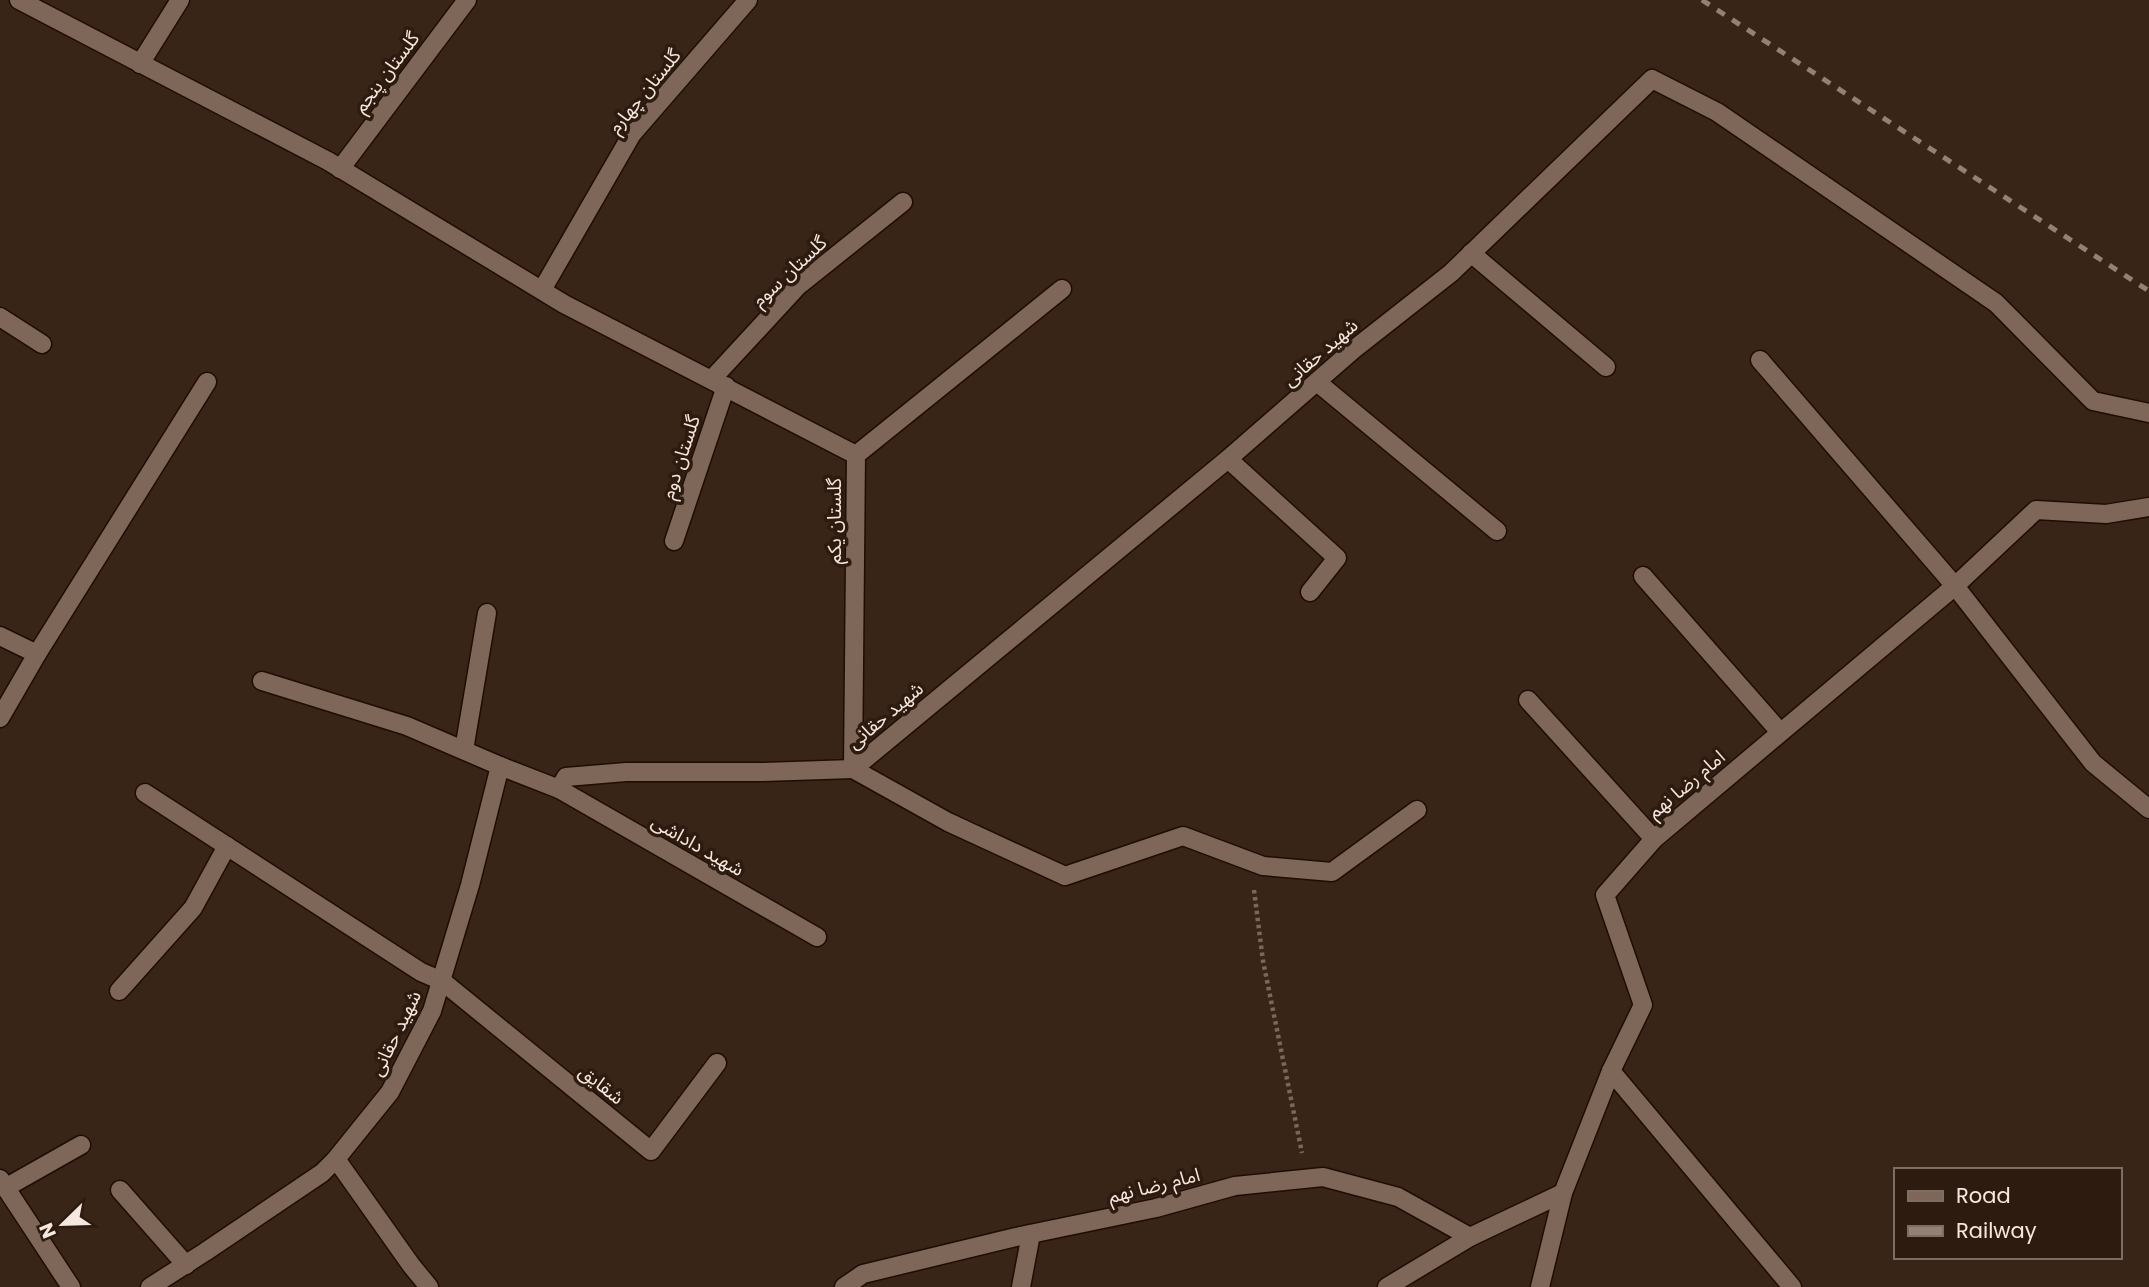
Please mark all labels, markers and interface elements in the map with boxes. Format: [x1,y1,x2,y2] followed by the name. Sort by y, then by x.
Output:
[347,25,427,119] street label: گلستان پنجم
[602,42,689,140] street label: گلستان چهارم
[746,229,834,314] street label: گلستان سوم
[1277,312,1364,393] street label: شهید حقانی
[654,410,708,503] street label: گلستان دوم
[821,477,849,564] street label: گلستان یکم
[841,675,929,755] street label: شهید حقانی
[1642,744,1732,826] street label: امام رضا نهم
[646,808,749,883] street label: شهید داداشی
[363,986,428,1080] street label: شهید حقانی
[573,1058,630,1111] street label: شقایق
[1105,1161,1203,1211] street label: امام رضا نهم
[1894,1168,2121,1259] legend
[1956,1181,2011,1210] text: Road
[28,1189,98,1259] north arrow
[1956,1216,2037,1245] text: Railway
[33,1219,63,1242] text: N

